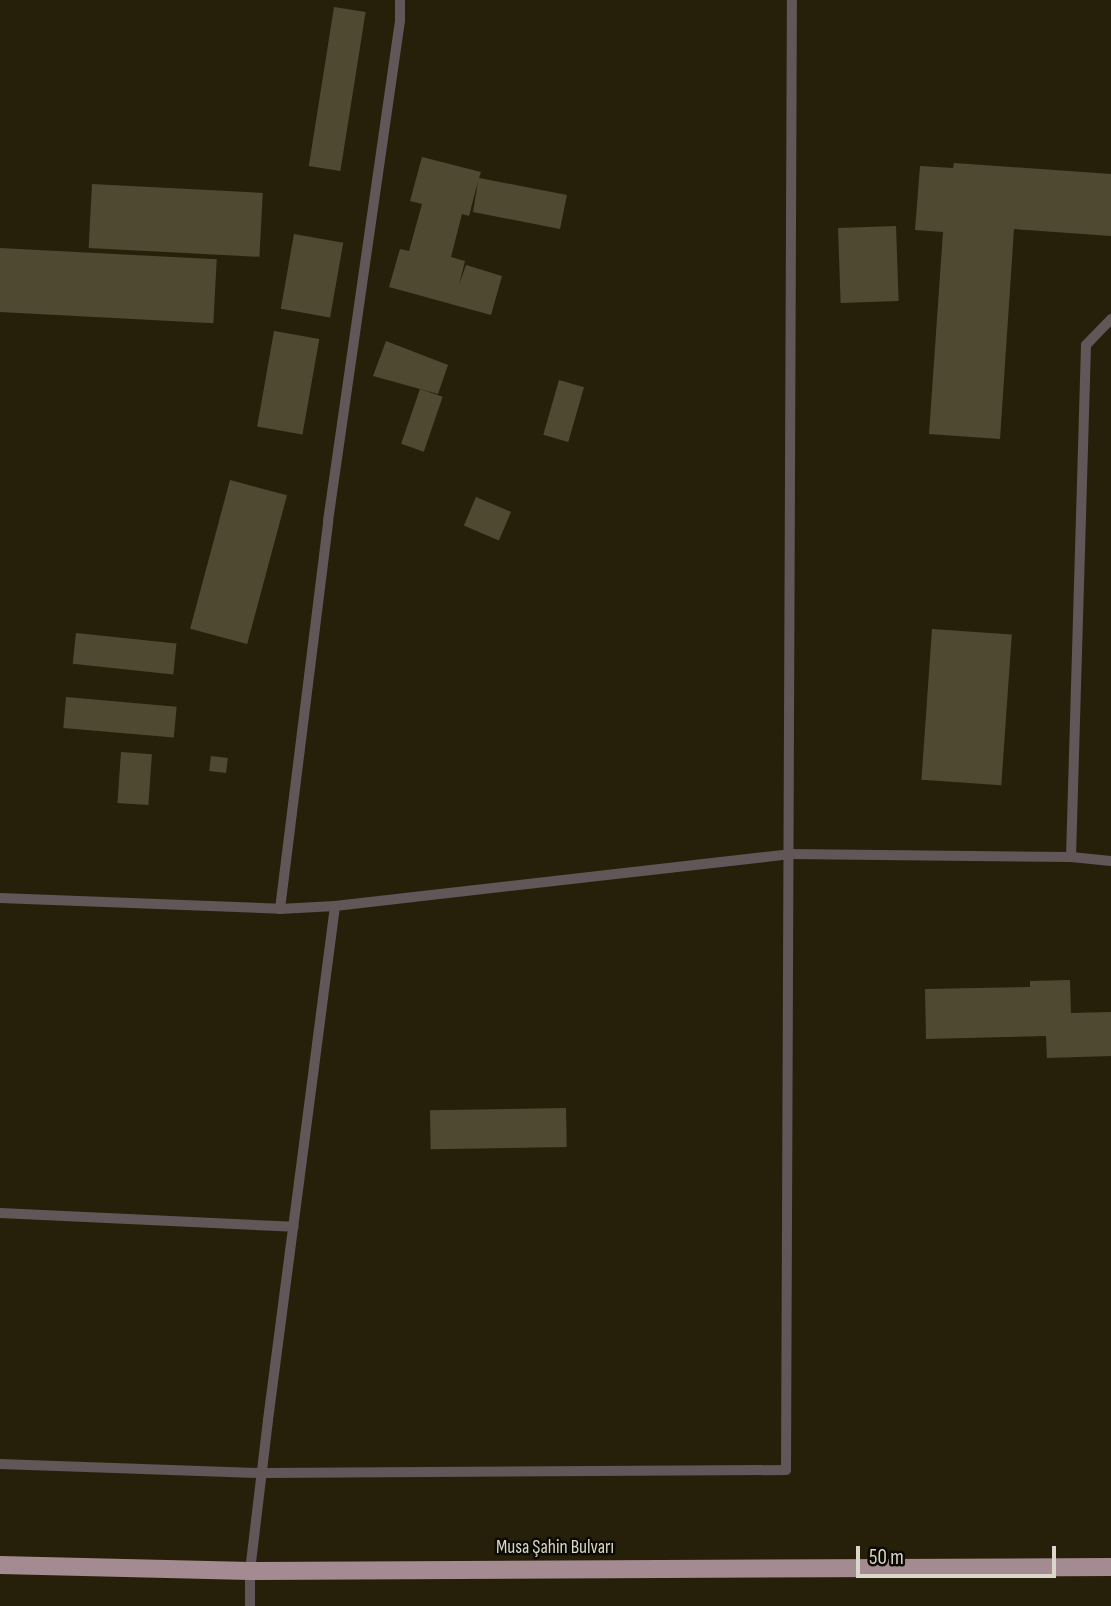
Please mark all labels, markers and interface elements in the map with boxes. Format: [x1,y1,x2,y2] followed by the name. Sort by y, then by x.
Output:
[859,1532,1058,1576] scale bar
[496,1537,614,1559] street label: Musa Şahin Bulvarı
[869,1545,904,1570] text: 50 m

